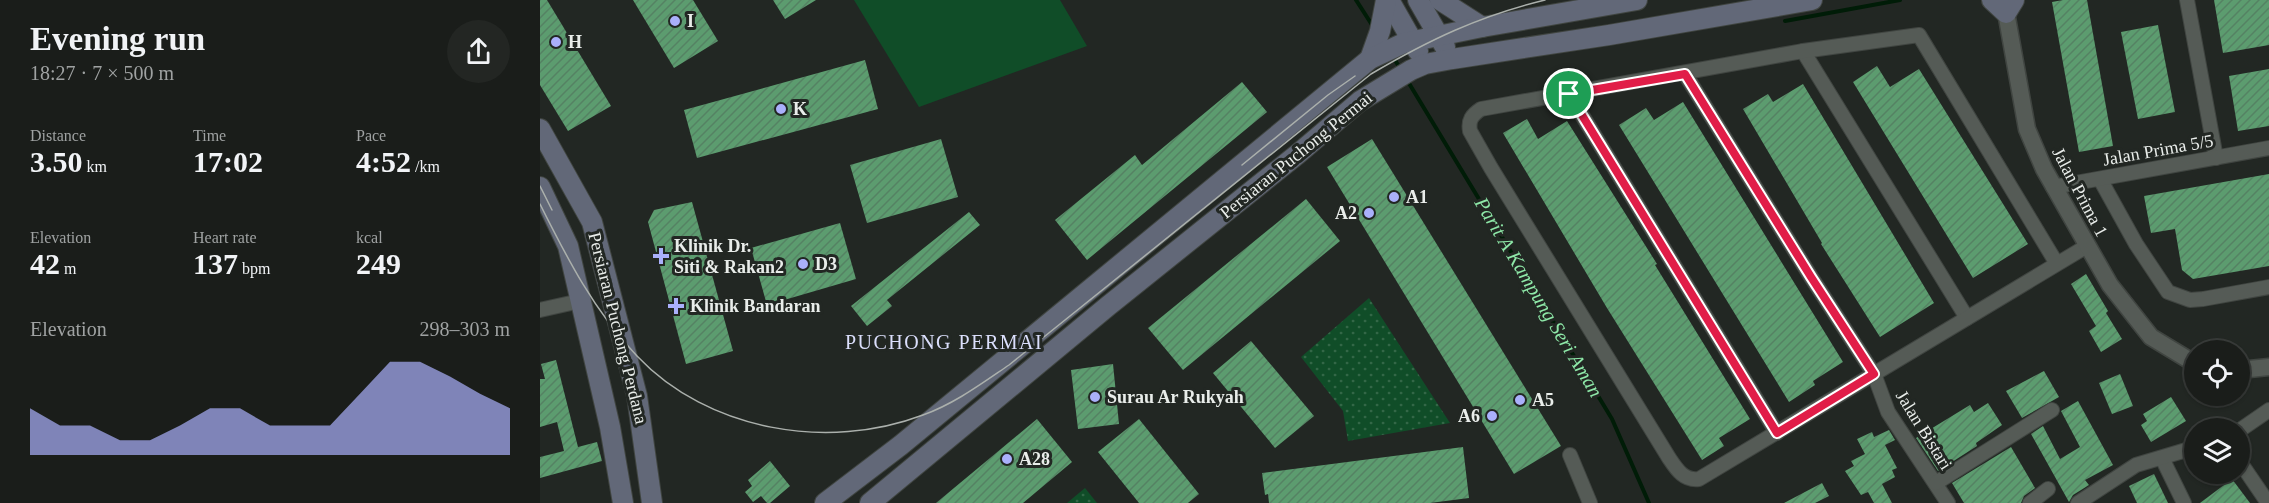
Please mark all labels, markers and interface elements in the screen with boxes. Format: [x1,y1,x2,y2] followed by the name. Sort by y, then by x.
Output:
[687,11,694,31] place label: I
[668,14,682,28] marker: I
[447,20,510,83] button: share
[30,21,205,57] text: Evening run
[568,32,582,52] place label: H
[549,35,563,49] marker: H
[30,62,174,84] text: 18:27 · 7 × 500 m
[1543,68,1594,119] pin
[1552,77,1585,110] icon: arrive
[1216,87,1376,223] street label: Persiaran Puchong Permai
[793,99,807,119] place label: K
[774,102,788,116] marker: K
[30,127,86,144] text: Distance
[193,127,226,144] text: Time
[356,127,386,144] text: Pace
[2101,130,2215,170] street label: Jalan Prima 5/5
[2048,144,2112,240] street label: Jalan Prima 1
[30,145,83,178] text: 3.50
[193,145,263,178] text: 17:02
[356,145,411,178] text: 4:52
[83,158,107,175] text: km
[411,158,440,175] text: /km
[1406,187,1428,207] place label: A1
[1387,190,1401,204] marker: A1
[1469,192,1607,401] water label: Parit A Kampung Seri Aman
[1335,203,1357,223] place label: A2
[1362,206,1376,220] marker: A2
[30,229,91,246] text: Elevation
[193,229,257,246] text: Heart rate
[356,229,383,246] text: kcal
[584,230,652,426] street label: Persiaran Puchong Perdana
[674,236,784,277] place label: Klinik Dr. Siti & Rakan2
[30,247,60,280] text: 42
[193,247,238,280] text: 137
[356,247,401,280] text: 249
[652,247,670,265] marker: Klinik Dr. Siti & Rakan2
[815,254,837,274] place label: D3
[796,257,810,271] marker: D3
[60,260,76,277] text: m
[238,260,270,277] text: bpm
[690,296,821,316] place label: Klinik Bandaran
[667,297,685,315] marker: Klinik Bandaran
[30,318,107,340] text: Elevation
[419,318,510,340] text: 298–303 m
[845,331,1043,353] district label: PUCHONG PERMAI
[2184,340,2250,484] map controls
[2184,340,2250,406] button: locate
[1107,387,1244,407] place label: Surau Ar Rukyah
[1892,387,1956,473] street label: Jalan Bistari
[1088,390,1102,404] marker: Surau Ar Rukyah
[1532,390,1554,410] place label: A5
[1513,393,1527,407] marker: A5
[1458,406,1480,426] place label: A6
[1485,409,1499,423] marker: A6
[2184,418,2250,484] button: layers
[1019,449,1050,469] place label: A28
[1000,452,1014,466] marker: A28

